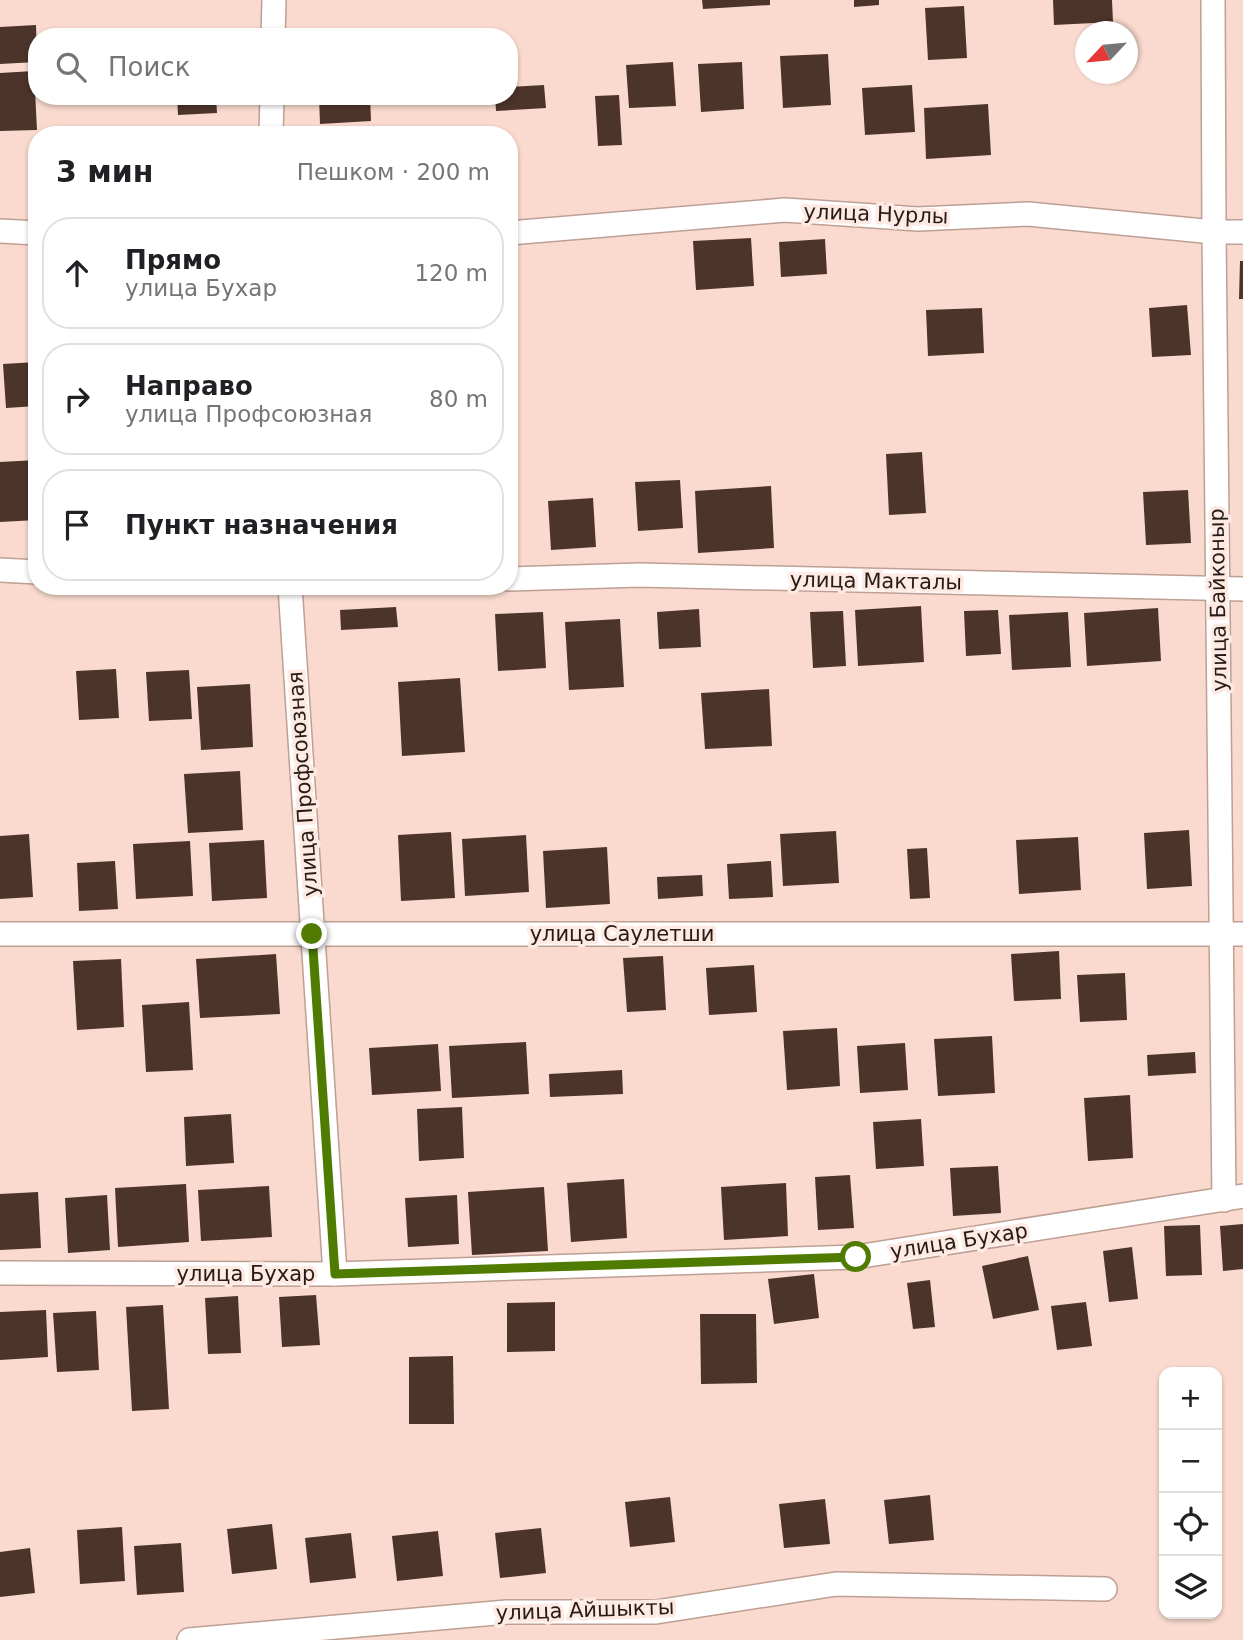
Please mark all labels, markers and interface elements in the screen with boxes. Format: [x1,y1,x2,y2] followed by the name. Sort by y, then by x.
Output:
[1075,21,1138,84] north arrow
[28,28,518,105] search box
[52,48,90,86] icon: search
[108,52,190,82] text: Поиск
[56,154,154,189] text: 3 мин
[297,159,490,185] text: Пешком · 200 m
[803,199,949,229] street label: улица Нурлы
[125,245,221,275] text: Прямо
[58,254,96,292] icon: ahead
[414,260,488,286] text: 120 m
[125,275,277,301] text: улица Бухар
[125,371,253,401] text: Направо
[58,380,96,418] icon: right
[429,386,488,412] text: 80 m
[125,401,372,427] text: улица Профсоюзная
[58,506,96,544] icon: arrive
[1204,508,1232,692] street label: улица Байконыр
[125,510,398,540] text: Пункт назначения
[790,567,962,595] street label: улица Макталы
[283,671,323,897] street label: улица Профсоюзная
[296,918,327,949] route end
[530,922,714,946] street label: улица Саулетши
[889,1218,1029,1264] street label: улица Бухар
[840,1241,871,1272] route start
[177,1262,315,1286] street label: улица Бухар
[1159,1367,1222,1619] map controls
[1159,1367,1222,1430] button: +
[1159,1430,1222,1493] button: −
[1159,1493,1222,1556] button: locate
[1159,1556,1222,1619] button: layers
[495,1595,675,1625] street label: улица Айшыкты

